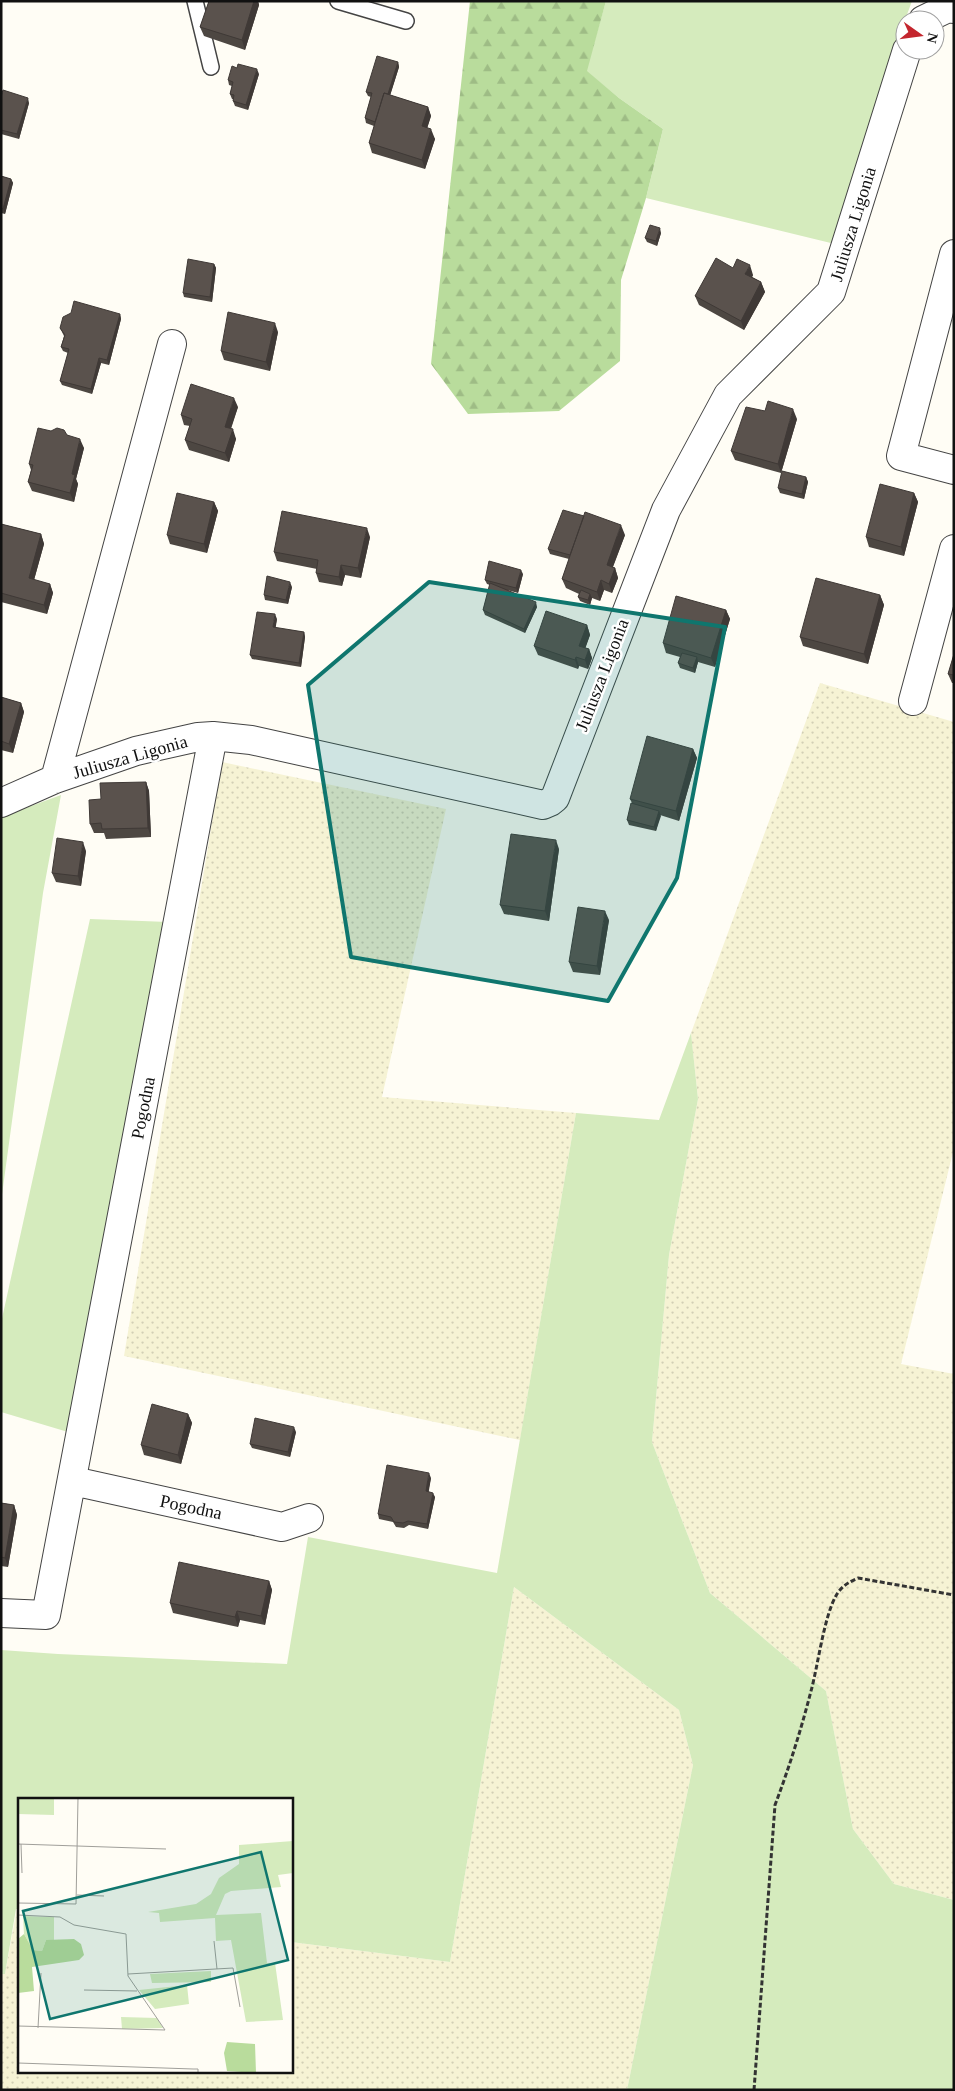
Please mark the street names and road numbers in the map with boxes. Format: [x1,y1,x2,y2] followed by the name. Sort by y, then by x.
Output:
[826,164,880,284] street label: Juliusza Ligonia
[571,616,633,734] street label: Juliusza Ligonia
[70,731,190,783] street label: Juliusza Ligonia
[127,1075,159,1141] street label: Pogodna
[158,1491,224,1523] street label: Pogodna

